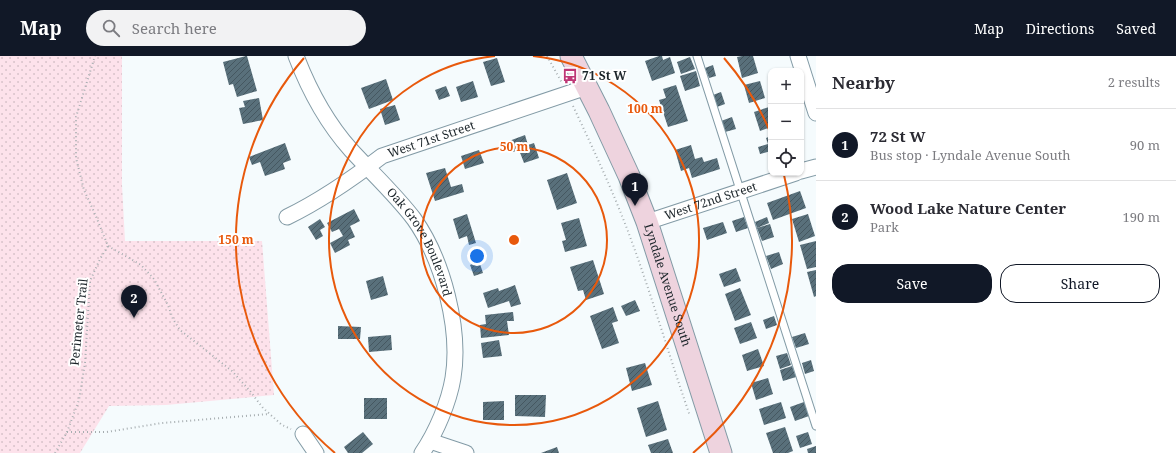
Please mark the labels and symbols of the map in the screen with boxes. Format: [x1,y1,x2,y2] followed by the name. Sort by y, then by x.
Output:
[561,67,579,85] bus stop icon: 71 St W
[582,67,627,84] place label: 71 St W
[627,100,663,117] text: 100 m
[385,116,477,161] street label: West 71st Street
[500,138,528,155] text: 50 m
[622,173,648,206] pin: 1
[662,177,759,224] street label: West 72nd Street
[383,184,456,299] street label: Oak Grove Boulevard
[640,221,695,349] street label: Lyndale Avenue South
[218,231,254,248] text: 150 m
[507,233,521,247] centre of rings
[467,246,487,266] your location
[65,277,92,366] street label: Perimeter Trail
[121,285,147,318] pin: 2

